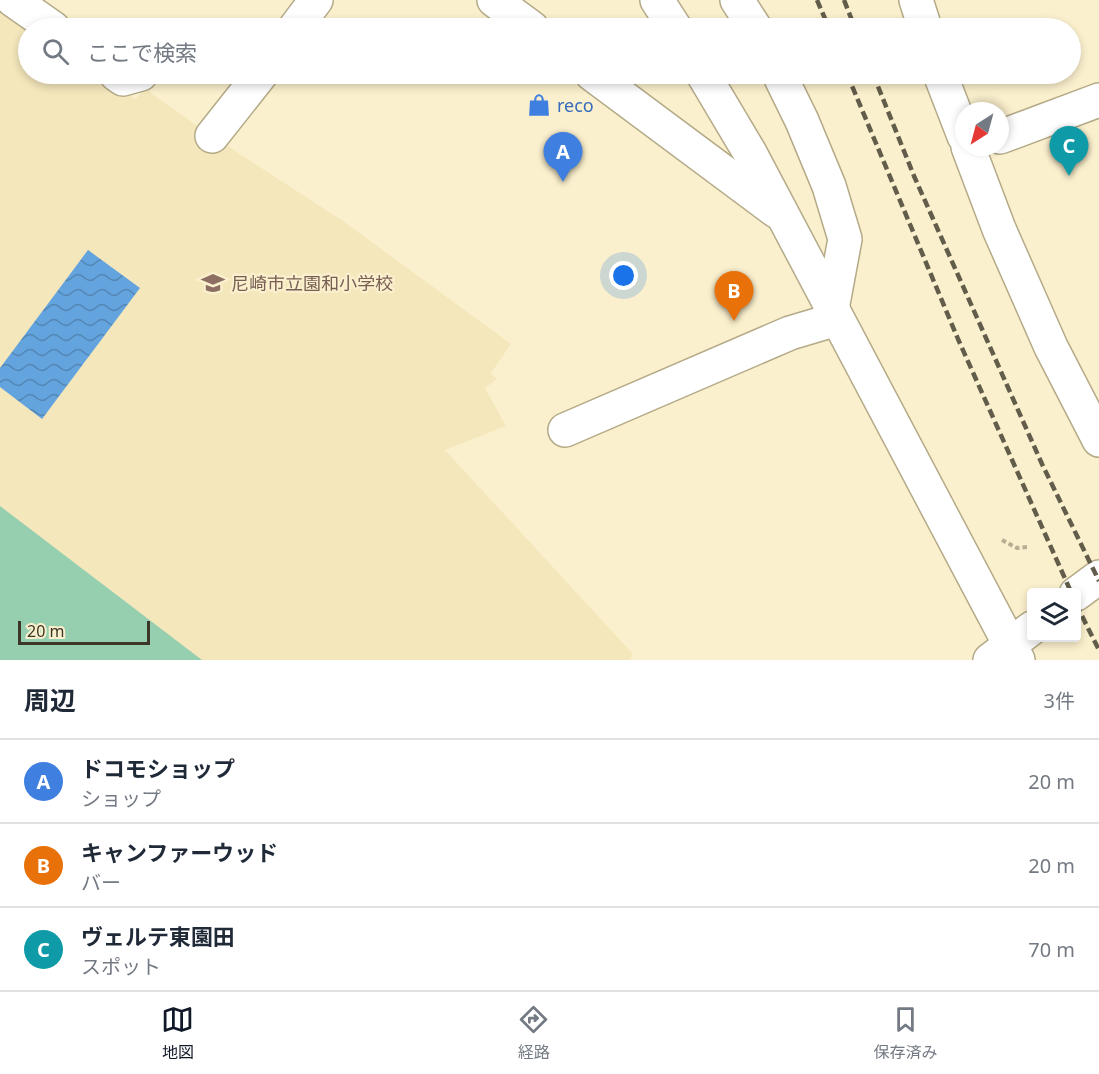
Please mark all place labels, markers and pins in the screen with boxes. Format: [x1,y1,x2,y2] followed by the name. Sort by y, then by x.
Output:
[526,92,552,118] shop icon: reco
[557,93,594,117] place label: reco
[1050,126,1088,176] pin: C
[544,132,582,182] pin: A
[200,270,226,296] school or university icon: 尼崎市立園和小学校
[231,271,393,295] place label: 尼崎市立園和小学校
[714,272,754,321] pin: B

